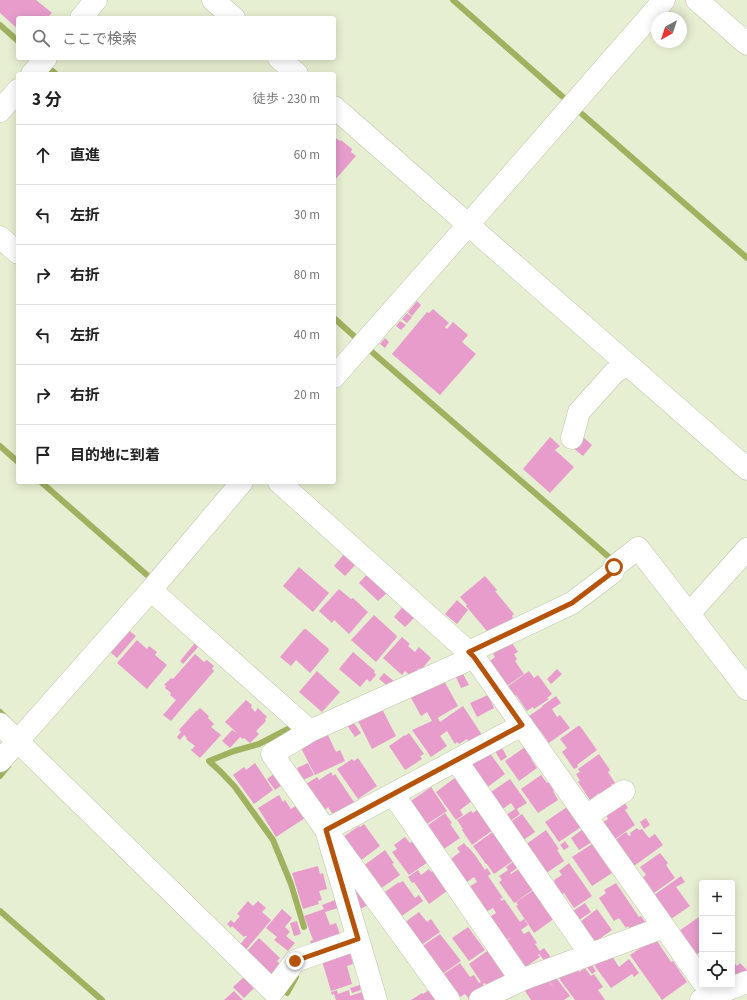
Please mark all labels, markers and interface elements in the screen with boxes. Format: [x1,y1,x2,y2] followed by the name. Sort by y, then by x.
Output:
[651,12,687,48] north arrow
[16,16,336,60] search box
[30,27,52,49] icon: search
[62,29,137,50] text: ここで検索
[32,88,61,112] text: 3 分
[253,90,320,108] text: 徒歩 · 230 m
[32,144,54,166] icon: ahead
[70,145,100,166] text: 直進
[294,146,320,164] text: 60 m
[32,204,54,226] icon: left
[70,205,100,226] text: 左折
[294,206,320,224] text: 30 m
[32,264,54,286] icon: right
[70,265,100,286] text: 右折
[294,266,320,284] text: 80 m
[32,324,54,346] icon: left
[70,325,100,346] text: 左折
[294,326,320,344] text: 40 m
[32,384,54,406] icon: right
[70,385,100,406] text: 右折
[294,386,320,404] text: 20 m
[32,444,54,466] icon: arrive
[70,445,160,466] text: 目的地に到着
[605,558,623,576] route start
[699,880,735,988] map controls
[699,880,735,916] button: +
[699,916,735,952] button: −
[286,952,304,970] route end
[699,952,735,988] button: locate

